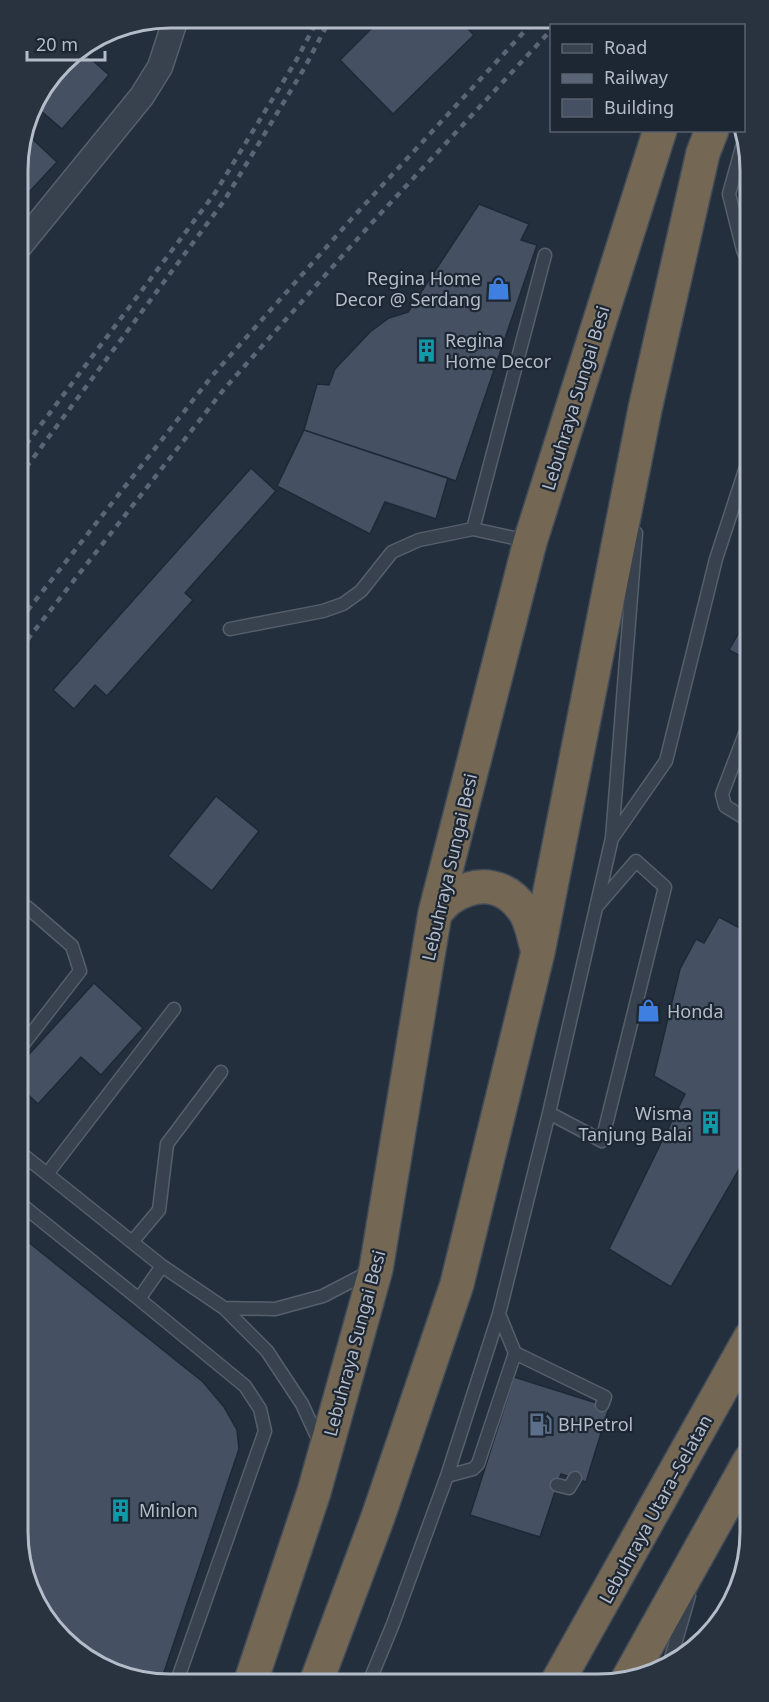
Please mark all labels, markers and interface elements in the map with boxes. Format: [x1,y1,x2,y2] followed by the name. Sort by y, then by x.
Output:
[27,24,105,62] scale bar
[550,24,745,132] legend
[36,32,78,56] text: 20 m
[604,35,647,59] text: Road
[604,65,669,89] text: Railway
[604,95,674,119] text: Building
[335,266,481,311] place label: Regina Home Decor @ Serdang
[486,275,512,301] shop icon: Regina Home Decor @ Serdang
[535,303,615,493] street label: Lebuhraya Sungai Besi
[445,328,552,373] place label: Regina Home Decor
[414,337,440,363] building icon: Regina Home Decor
[416,771,482,963] street label: Lebuhraya Sungai Besi
[636,998,662,1024] shop icon: Honda
[667,999,724,1023] place label: Honda
[578,1101,692,1146] place label: Wisma Tanjung Balai
[697,1110,723,1136] building icon: Wisma Tanjung Balai
[318,1247,390,1439] street label: Lebuhraya Sungai Besi
[593,1410,717,1608] street label: Lebuhraya Utara–Selatan
[527,1411,553,1437] fuel station icon: BHPetrol
[558,1412,633,1436] place label: BHPetrol
[108,1497,134,1523] building icon: Minlon
[139,1498,198,1522] place label: Minlon

